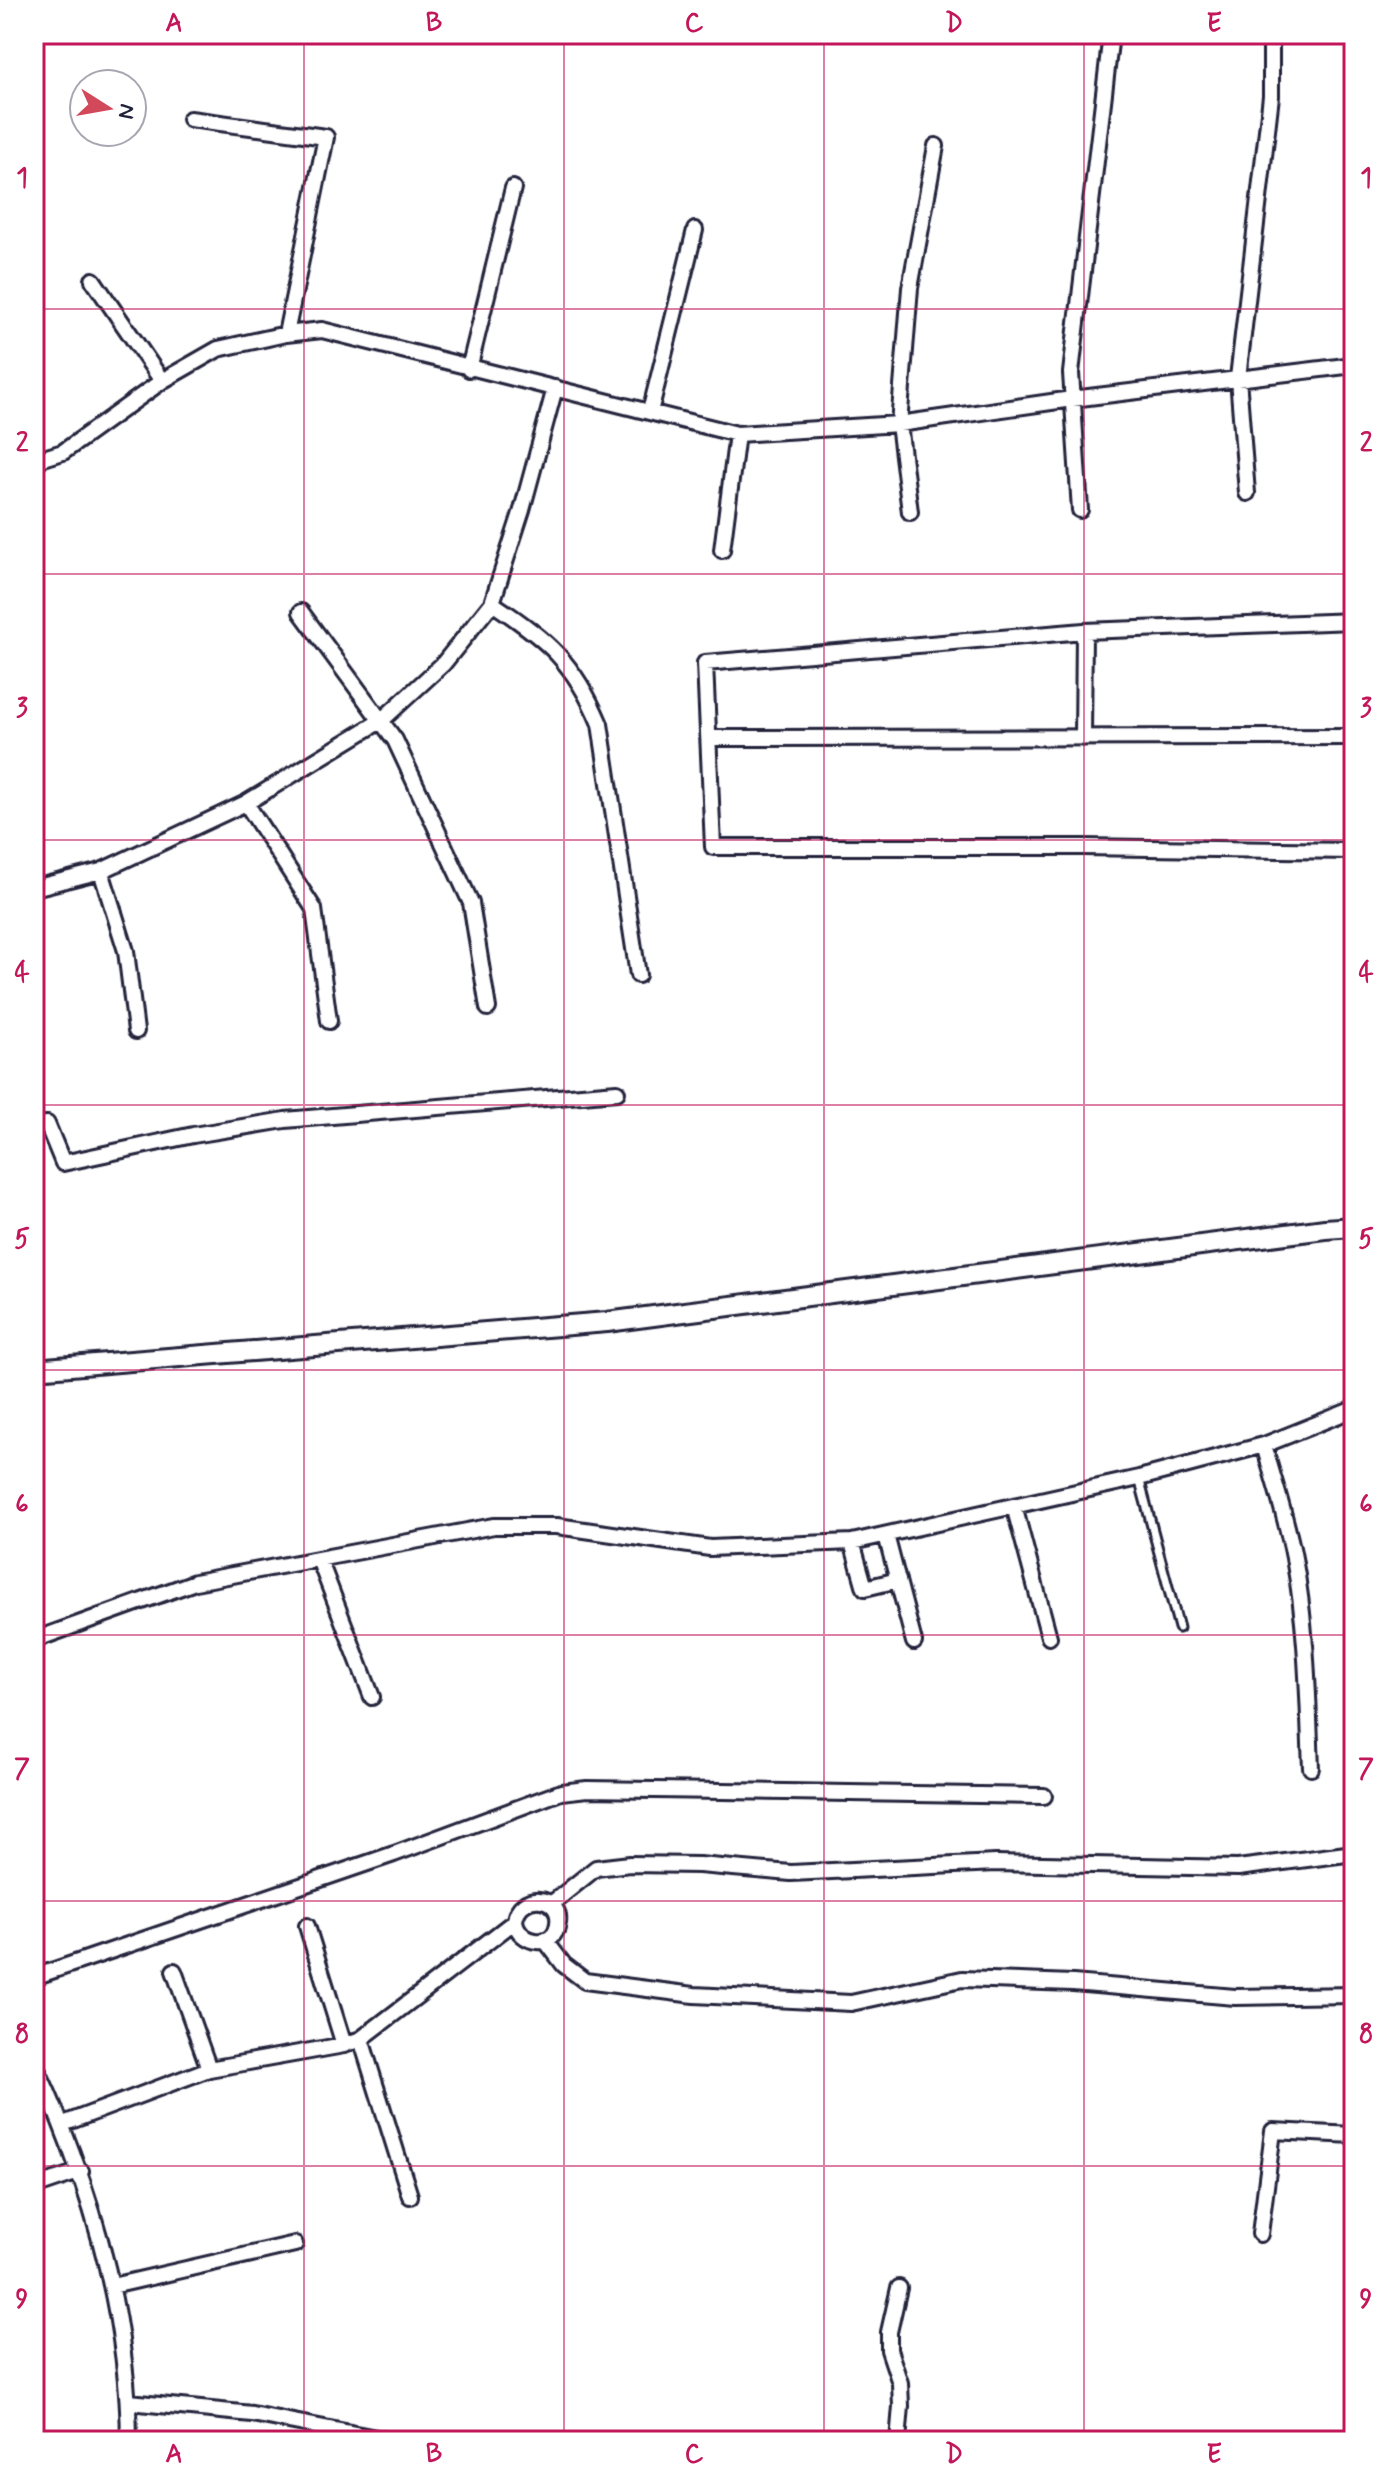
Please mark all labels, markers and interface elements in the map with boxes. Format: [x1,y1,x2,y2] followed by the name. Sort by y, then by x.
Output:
[165,7,183,41] text: A
[426,7,442,41] text: B
[685,7,704,41] text: C
[945,7,963,41] text: D
[1206,7,1222,41] text: E
[68,68,148,148] north arrow
[111,102,141,121] text: N
[16,162,28,196] text: 1
[1360,162,1372,196] text: 1
[16,427,29,461] text: 2
[1360,427,1373,461] text: 2
[16,692,28,726] text: 3
[1360,692,1372,726] text: 3
[14,957,30,991] text: 4
[1358,957,1374,991] text: 4
[14,1223,30,1257] text: 5
[1358,1223,1374,1257] text: 5
[15,1488,29,1522] text: 6
[1359,1488,1373,1522] text: 6
[14,1753,30,1787] text: 7
[1358,1753,1374,1787] text: 7
[15,2018,29,2052] text: 8
[1359,2018,1373,2052] text: 8
[16,2283,29,2317] text: 9
[1360,2283,1373,2317] text: 9
[165,2438,183,2472] text: A
[426,2438,442,2472] text: B
[685,2438,704,2472] text: C
[945,2438,963,2472] text: D
[1206,2438,1222,2472] text: E

